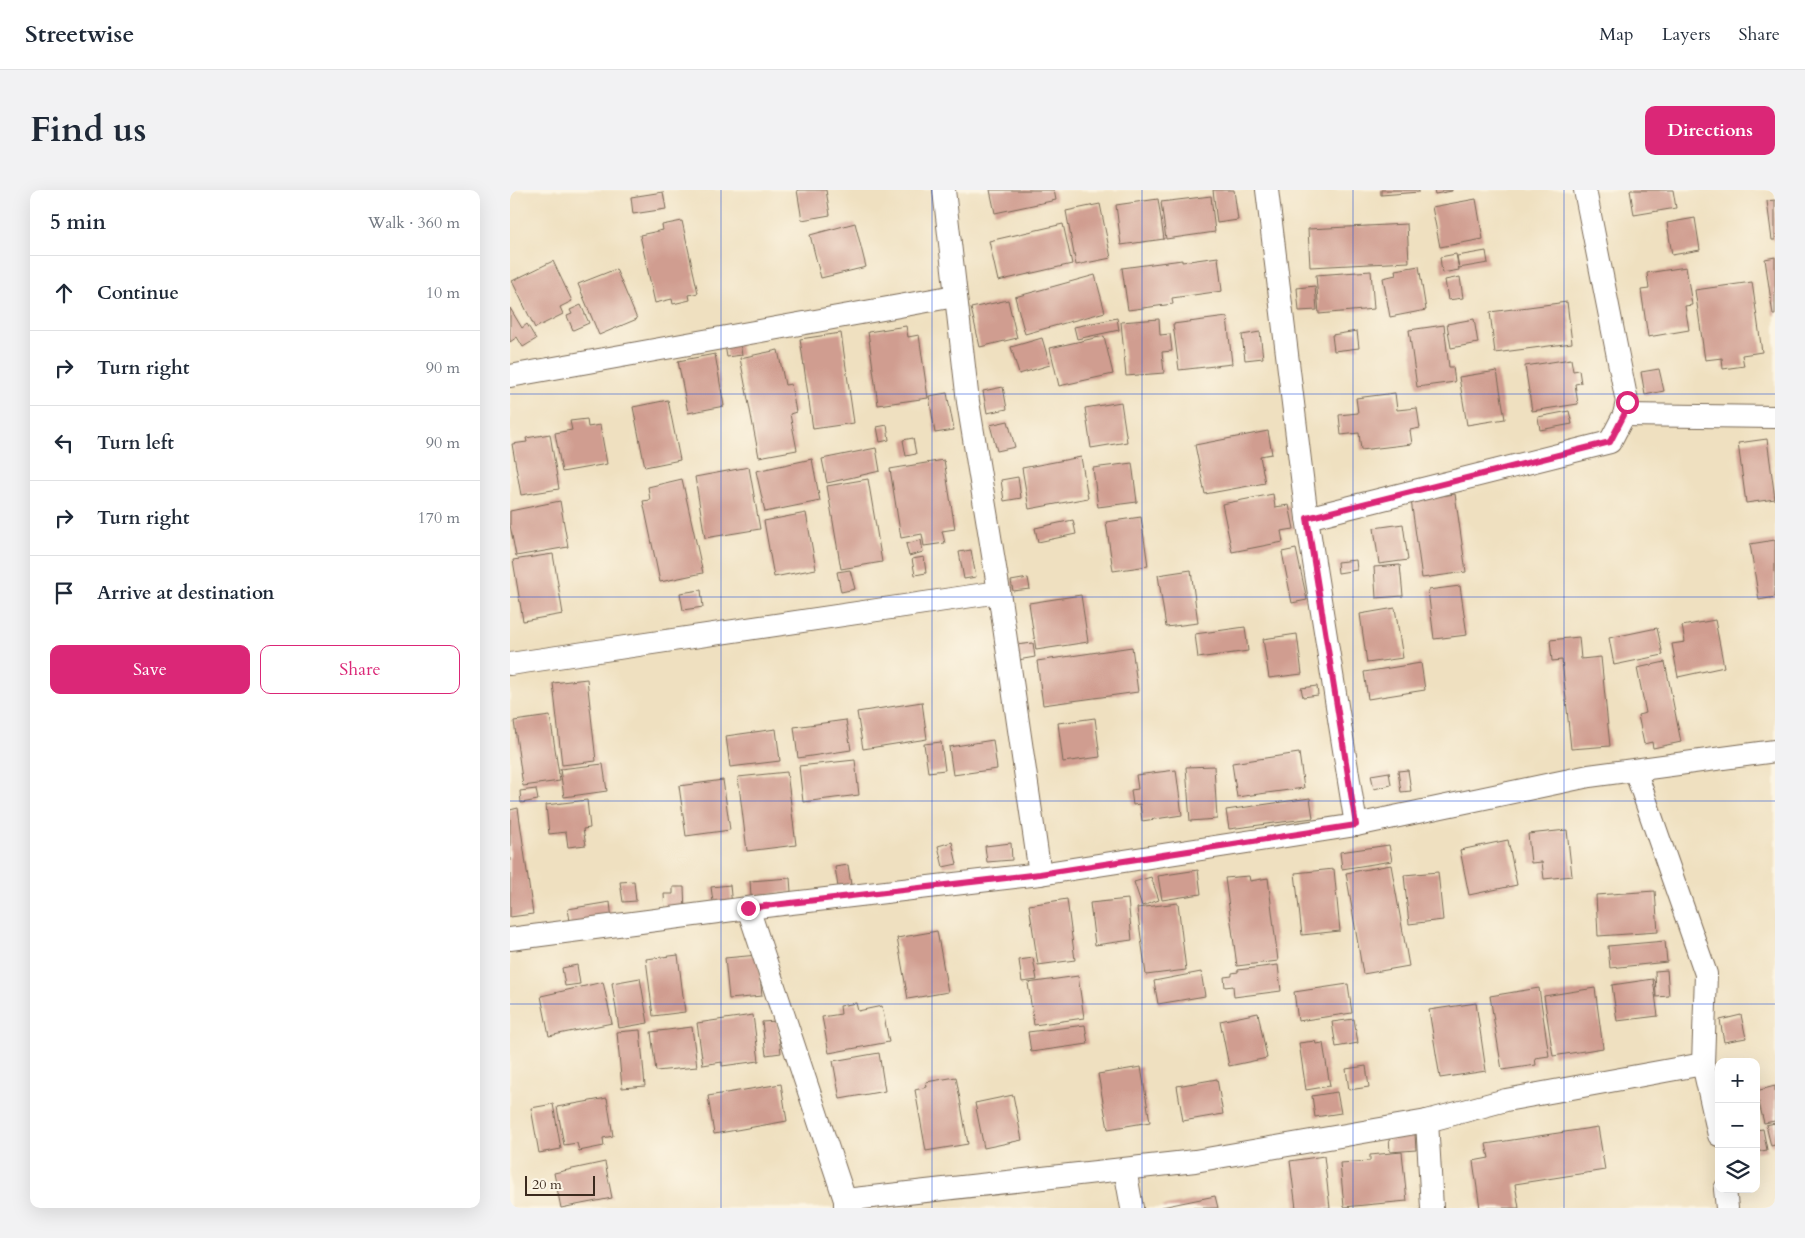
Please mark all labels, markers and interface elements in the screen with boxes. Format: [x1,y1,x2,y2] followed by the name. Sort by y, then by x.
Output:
[25,18,134,51] text: Streetwise
[1599,22,1634,47] text: Map
[1662,22,1711,47] text: Layers
[1739,22,1780,47] text: Share
[30,106,146,154] text: Find us
[1645,106,1775,155] button: Directions
[50,208,106,237] text: 5 min
[368,212,460,234] text: Walk · 360 m
[50,279,78,307] icon: ahead
[97,280,179,306] text: Continue
[426,282,460,304] text: 10 m
[50,354,78,382] icon: right
[97,355,189,381] text: Turn right
[426,357,460,379] text: 90 m
[1616,391,1639,414] route start
[50,429,78,457] icon: left
[97,430,174,456] text: Turn left
[426,432,460,454] text: 90 m
[50,504,78,532] icon: right
[97,505,189,531] text: Turn right
[418,507,460,529] text: 170 m
[50,579,78,607] icon: arrive
[97,580,274,606] text: Arrive at destination
[50,645,250,694] button: Save
[260,645,460,694] button: Share
[737,897,760,920] route end
[1715,1058,1760,1193] map controls
[1715,1058,1760,1103] button: +
[1715,1103,1760,1148] button: −
[1715,1148,1760,1193] button: layers
[525,1173,595,1196] scale bar
[532,1175,562,1194] text: 20 m

